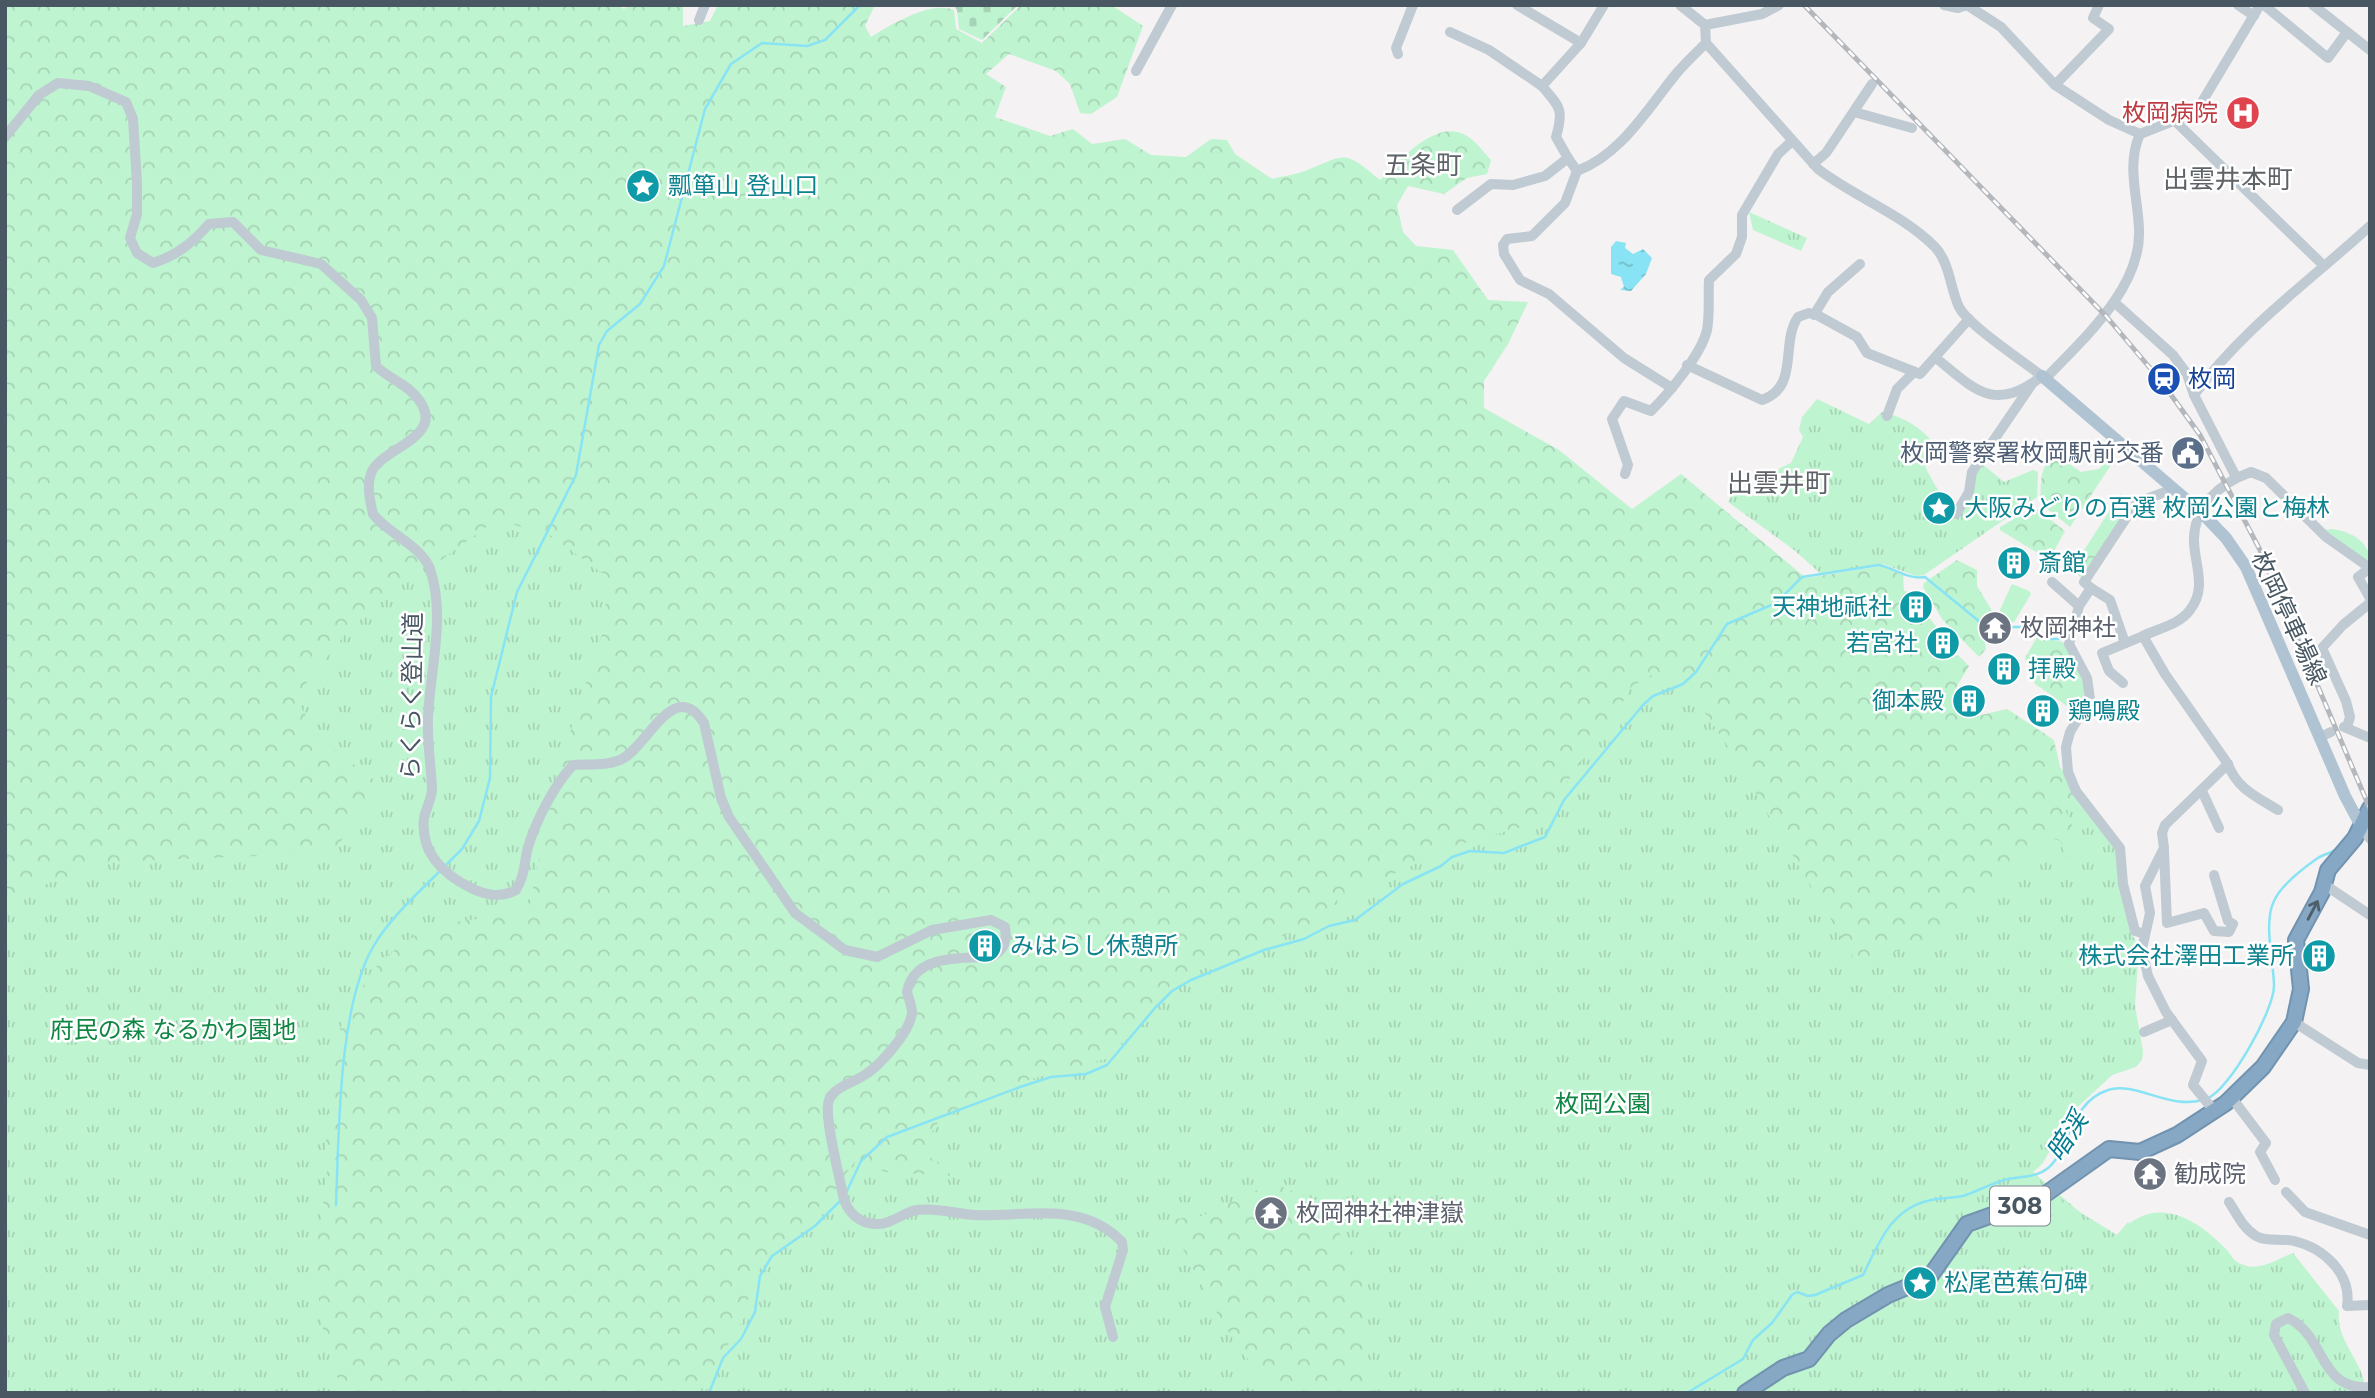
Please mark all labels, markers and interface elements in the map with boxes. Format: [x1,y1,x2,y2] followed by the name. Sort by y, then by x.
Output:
[2224,94,2262,132] hospital icon: 枚岡病院
[2122,98,2218,127] place label: 枚岡病院
[1384,149,1462,181] district label: 五条町
[2163,163,2293,195] district label: 出雲井本町
[624,167,662,205] place icon: 瓢箪山 登山口
[668,171,818,200] place label: 瓢箪山 登山口
[2145,360,2183,398] station icon: 枚岡
[2188,364,2236,393] place label: 枚岡
[2169,434,2207,472] public building icon: 枚岡警察署枚岡駅前交番
[1900,438,2164,467] place label: 枚岡警察署枚岡駅前交番
[1727,467,1831,499] district label: 出雲井町
[1920,489,1958,527] place icon: 大阪みどりの百選 枚岡公園と梅林
[1964,493,2330,522] place label: 大阪みどりの百選 枚岡公園と梅林
[1995,544,2033,582] building icon: 斎館
[2246,546,2333,689] street label: 枚岡停車場線
[2038,548,2086,577] place label: 斎館
[1897,588,1935,626] building icon: 天神地祇社
[1772,592,1892,621] place label: 天神地祇社
[1976,609,2014,647] temple icon: 枚岡神社
[396,612,427,780] street label: らくらく登山道
[2020,613,2116,642] place label: 枚岡神社
[1924,624,1962,662] building icon: 若宮社
[1846,628,1918,657] place label: 若宮社
[1985,650,2023,688] building icon: 拝殿
[2028,654,2076,683] place label: 拝殿
[1950,682,1988,720] building icon: 御本殿
[1872,686,1944,715] place label: 御本殿
[2024,692,2062,730] building icon: 鶏鳴殿
[2068,696,2140,725] place label: 鶏鳴殿
[2306,900,2320,921] one-way arrow
[966,927,1004,965] building icon: みはらし休憩所
[1010,931,1178,960] place label: みはらし休憩所
[2300,937,2338,975] building icon: 株式会社澤田工業所
[2078,941,2294,970] place label: 株式会社澤田工業所
[50,1015,296,1044] park label: 府民の森 なるかわ園地
[1555,1089,1651,1118] park label: 枚岡公園
[2039,1103,2096,1167] water label: 暗渓
[2131,1155,2169,1193] temple icon: 勧成院
[2174,1159,2246,1188] place label: 勧成院
[1990,1186,2050,1226] road number: 308
[1252,1194,1290,1232] temple icon: 枚岡神社神津嶽
[1296,1198,1464,1227] place label: 枚岡神社神津嶽
[1901,1264,1939,1302] place icon: 松尾芭蕉句碑
[1944,1268,2088,1297] place label: 松尾芭蕉句碑

